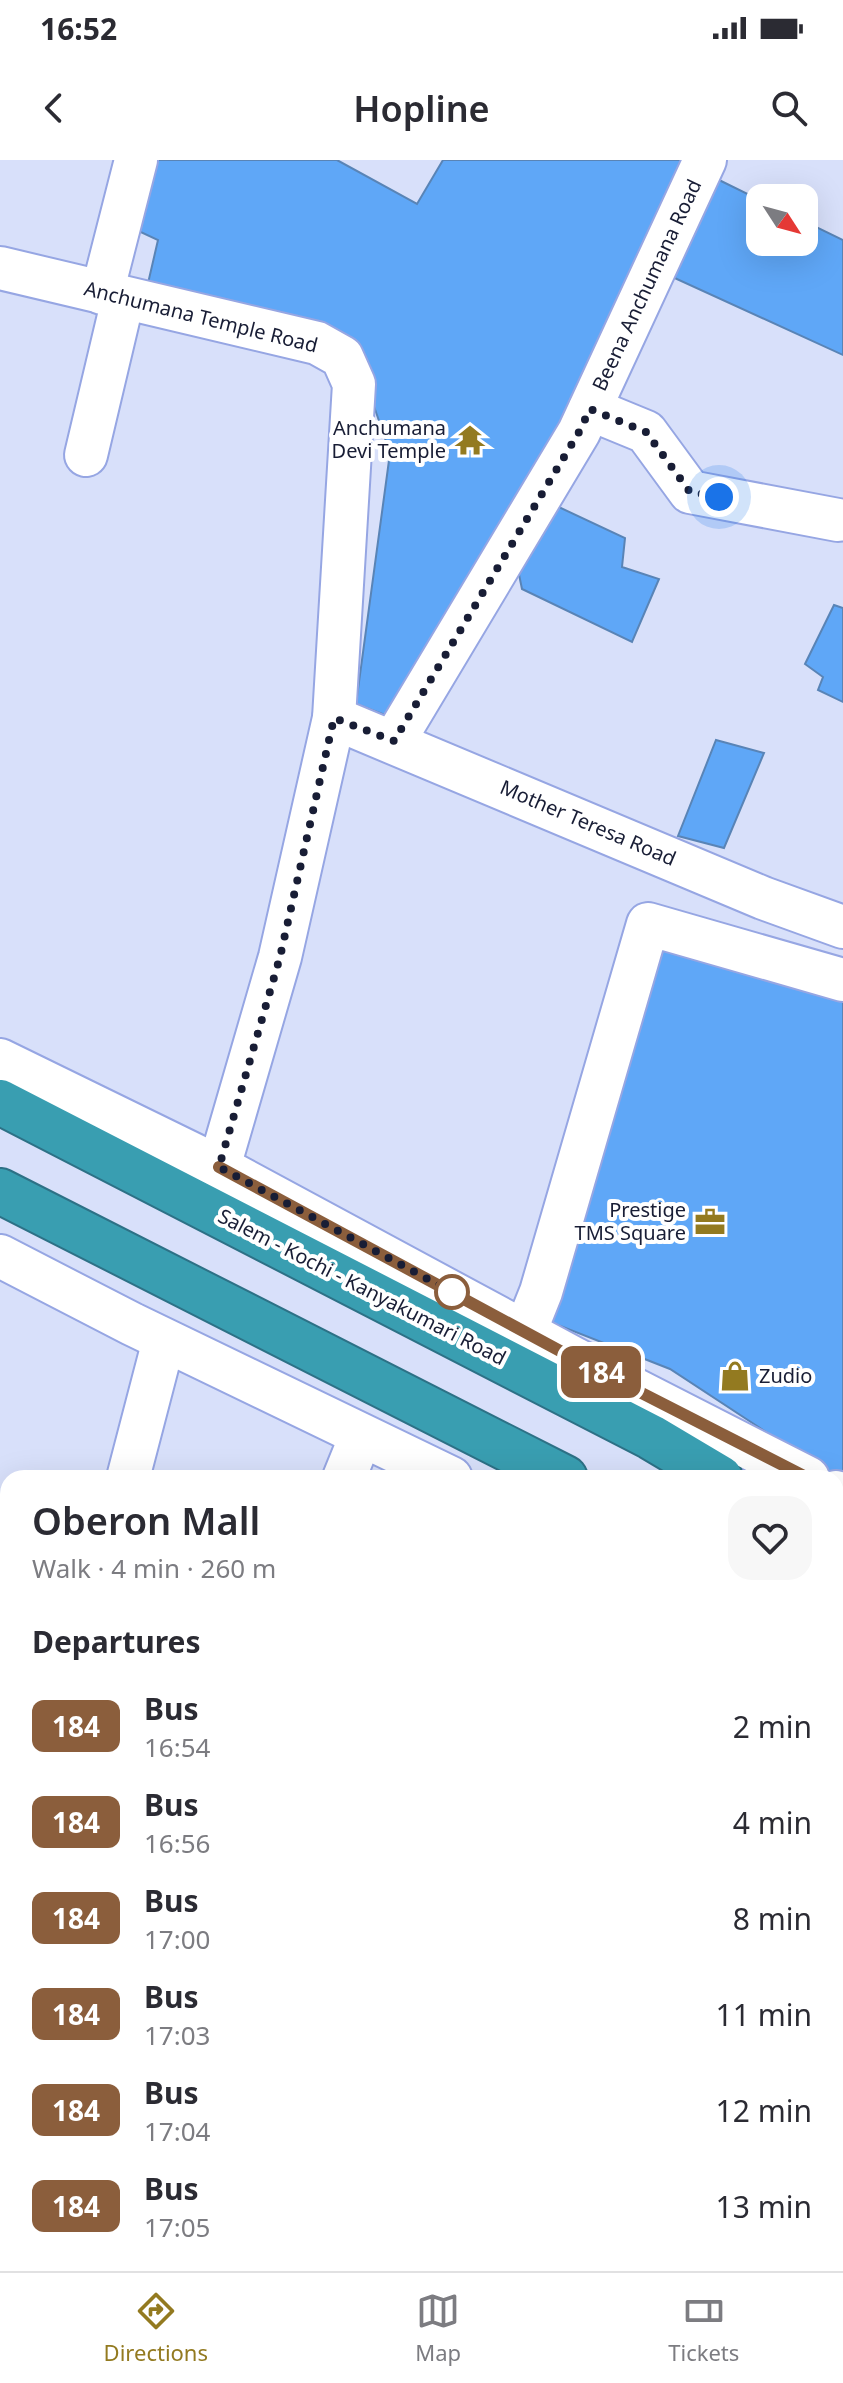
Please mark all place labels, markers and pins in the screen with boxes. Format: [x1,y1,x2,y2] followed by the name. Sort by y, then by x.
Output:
[332,414,446,464] place label: Anchumana Devi Temple
[453,423,487,457] temple icon: Anchumana Devi Temple
[575,1196,686,1246] place label: Prestige TMS Square
[693,1205,727,1239] office icon: Prestige TMS Square
[435,1275,469,1309] unlabelled marker
[718,1359,752,1393] shop icon: Zudio
[759,1362,812,1389] place label: Zudio

